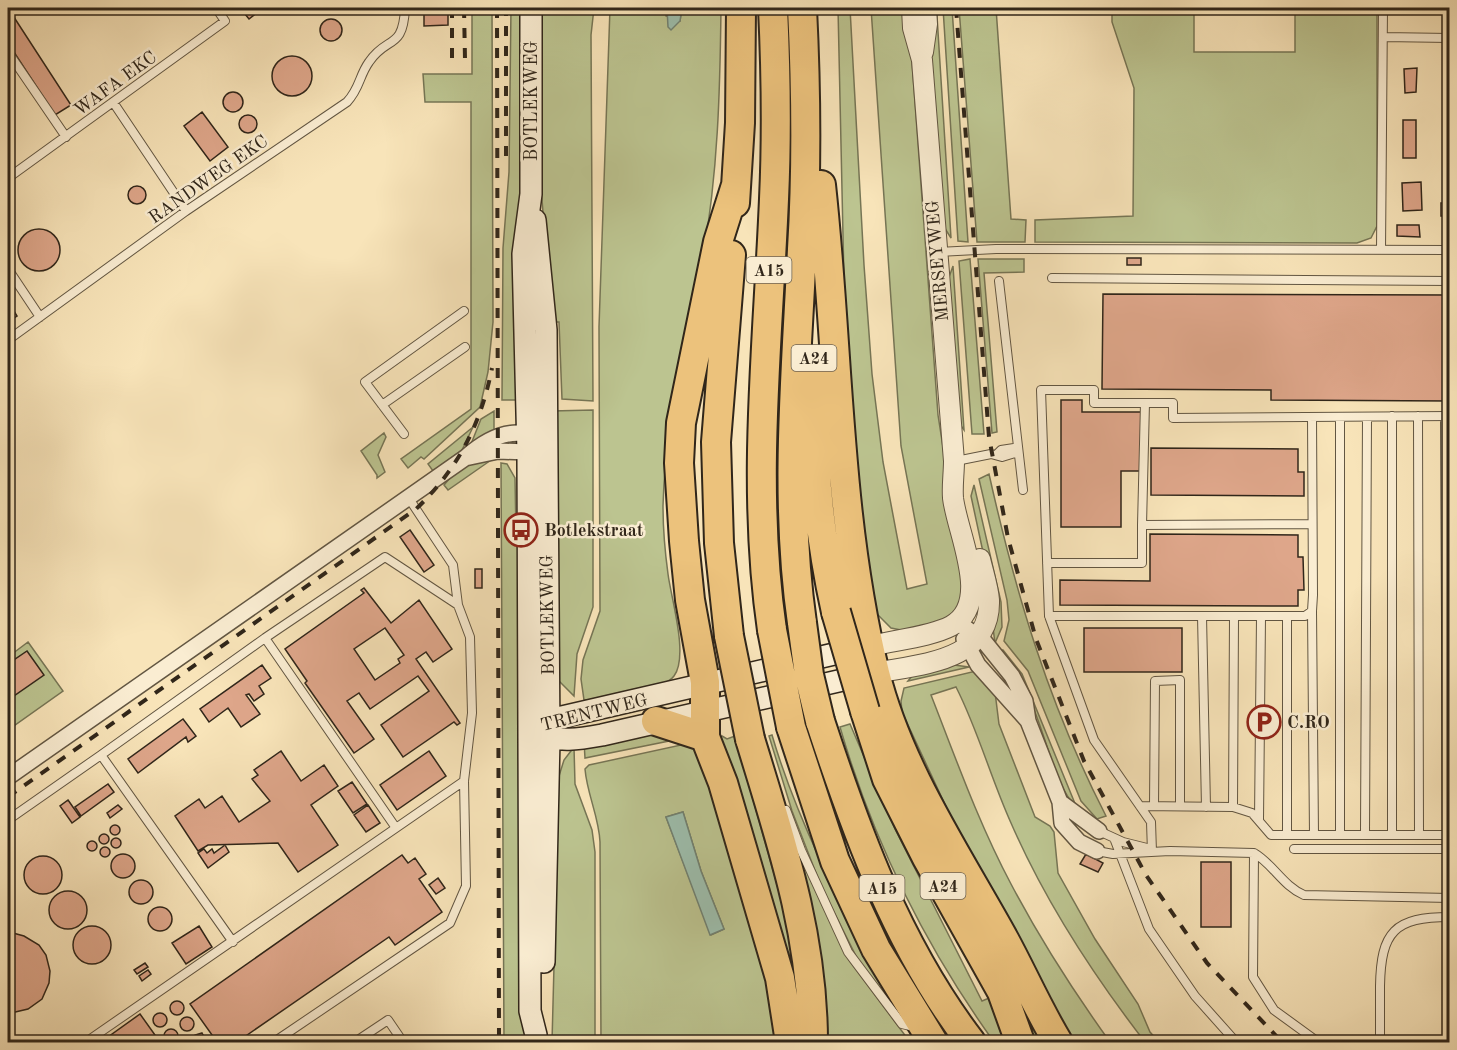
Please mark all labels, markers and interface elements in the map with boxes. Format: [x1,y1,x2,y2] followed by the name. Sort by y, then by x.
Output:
[523,41,541,161] street label: BOTLEKWEG
[71,48,160,120] street label: WAFA EKC
[146,132,271,228] street label: RANDWEG EKC
[924,199,952,322] street label: MERSEYWEG
[746,257,792,283] road number: A15
[792,345,836,371] road number: A24
[503,512,539,548] bus stop icon: Botlekstraat
[544,522,644,540] place label: Botlekstraat
[538,555,558,675] street label: BOTLEKWEG
[539,691,650,735] street label: TRENTWEG
[1246,704,1282,740] parking icon: C.RO
[1287,714,1330,732] place label: C.RO
[920,873,966,899] road number: A24
[860,875,904,901] road number: A15

